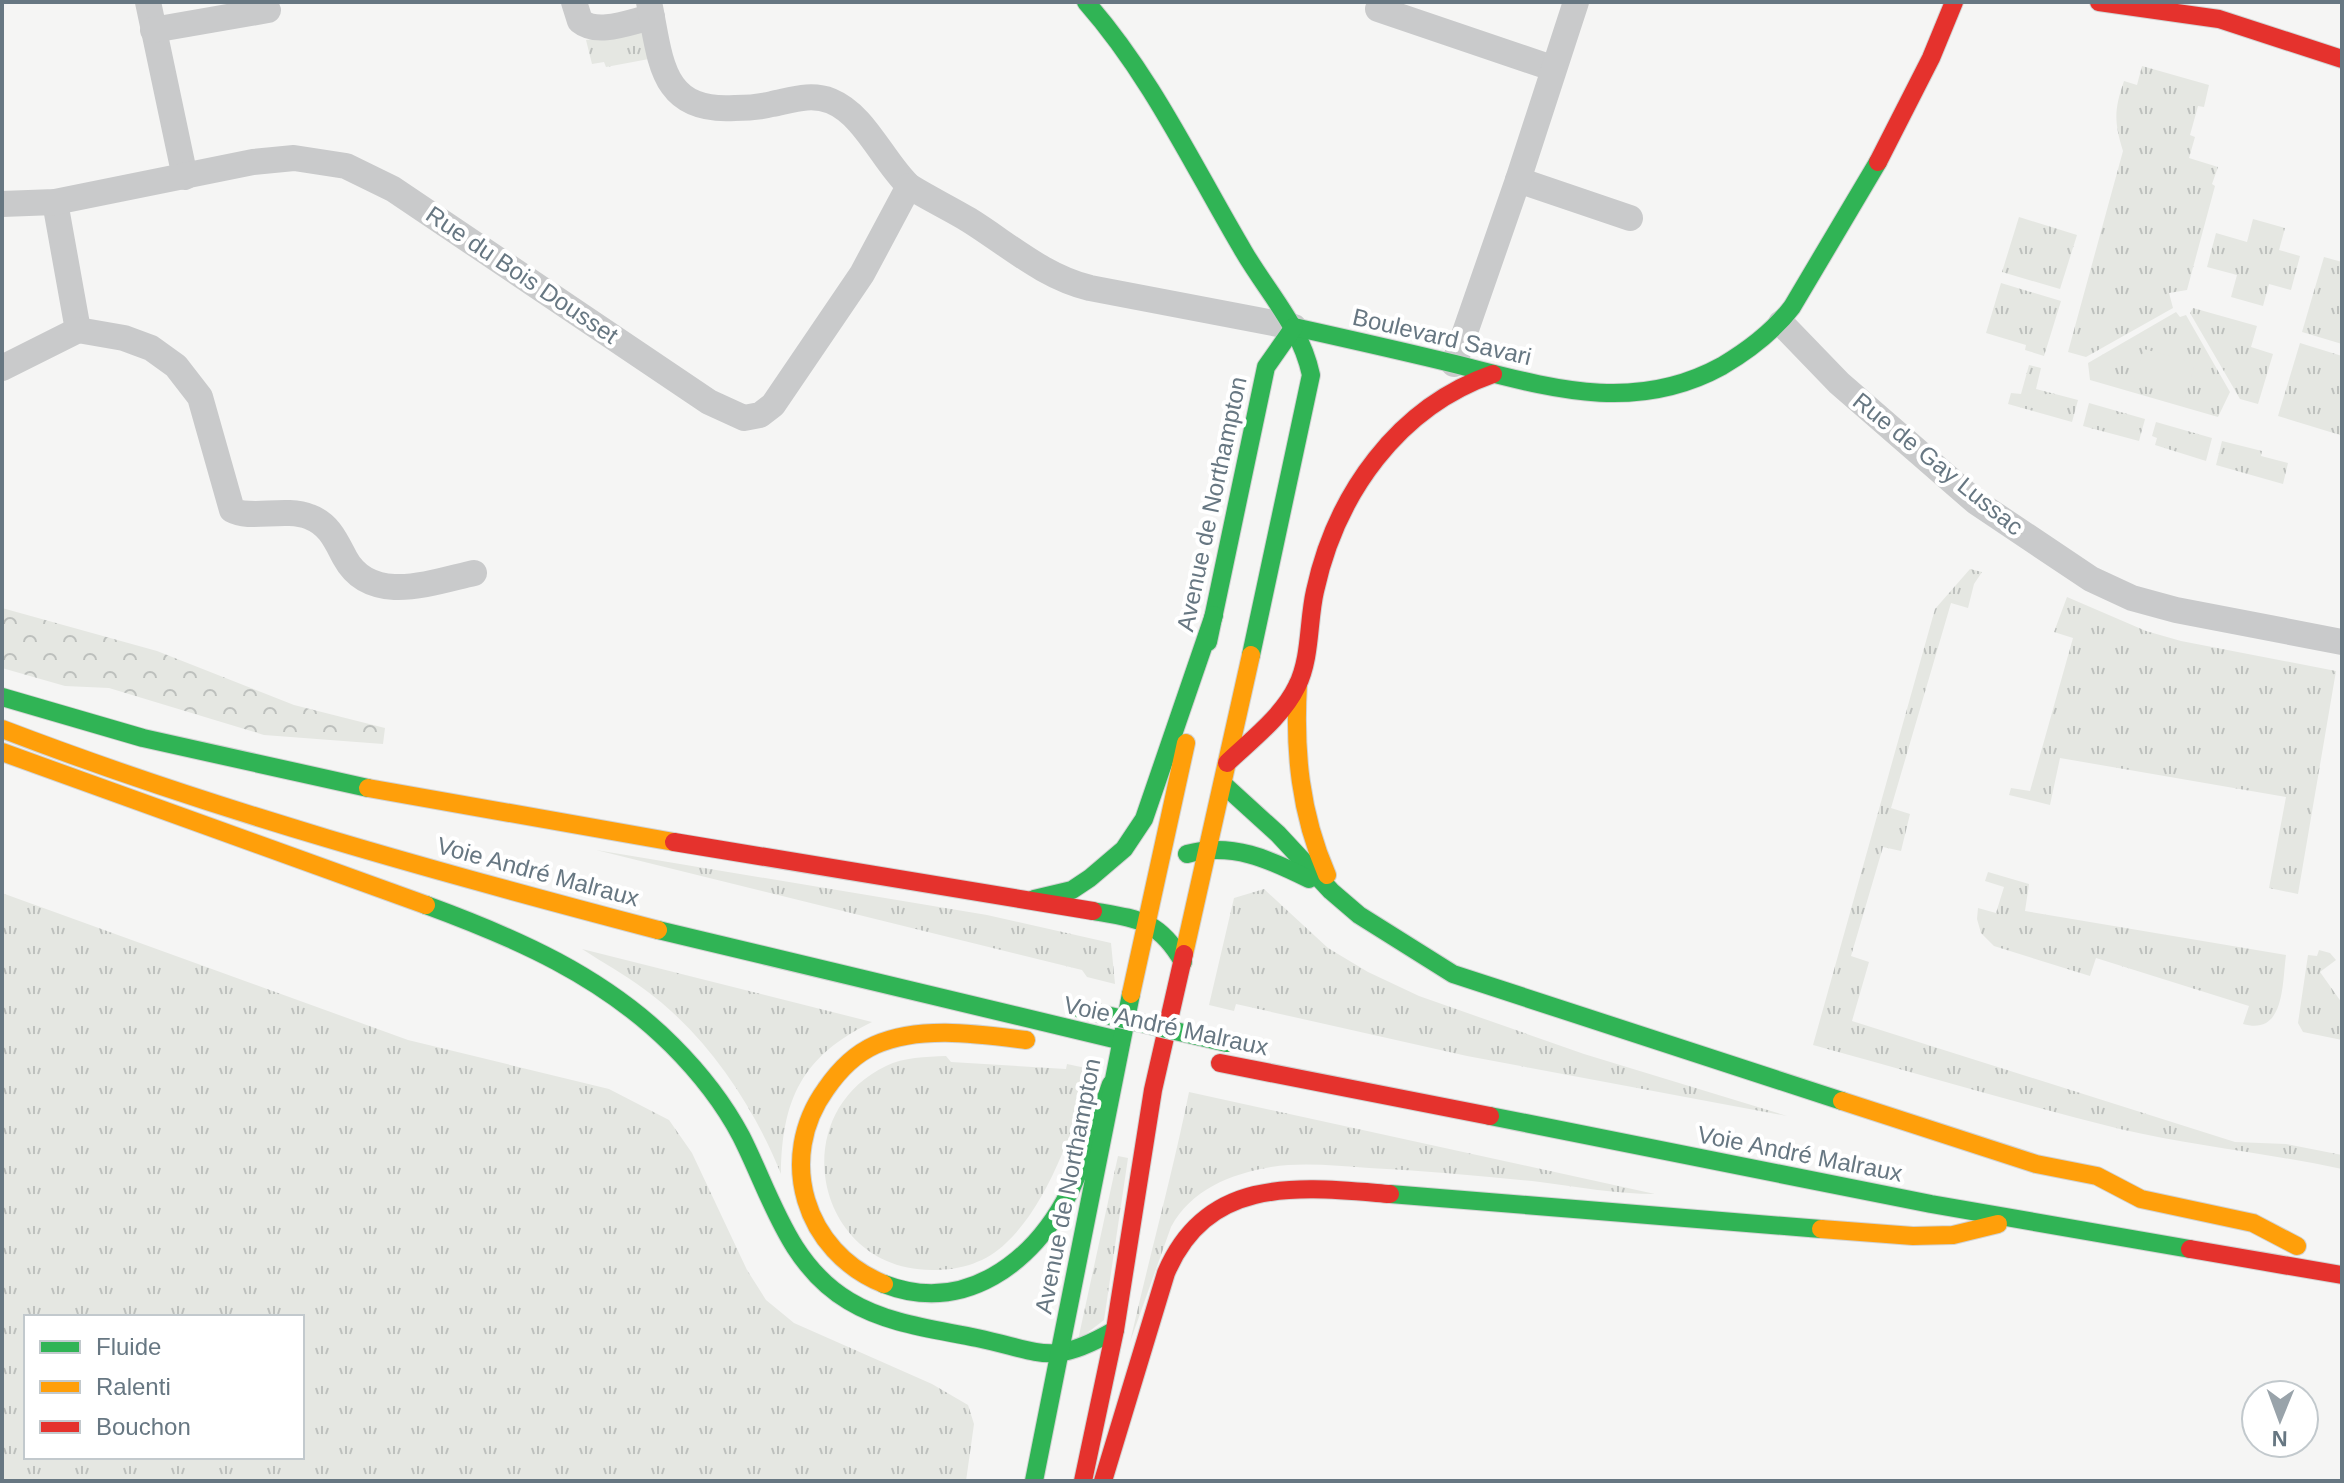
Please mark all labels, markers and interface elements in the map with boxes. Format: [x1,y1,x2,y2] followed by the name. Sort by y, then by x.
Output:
[421,200,624,349] street label: Rue du Bois Dousset
[1350,303,1534,370] street label: Boulevard Savari
[1171,374,1252,634] street label: Avenue de Northampton
[1848,387,2029,540] street label: Rue de Gay Lussac
[434,832,642,911] street label: Voie André Malraux
[1062,991,1271,1060] street label: Voie André Malraux
[1029,1056,1106,1316] street label: Avenue de Northampton
[1695,1120,1905,1187] street label: Voie André Malraux
[24,1315,304,1459] legend
[96,1333,161,1360] text: Fluide
[96,1373,171,1400] text: Ralenti
[2240,1379,2320,1459] north arrow
[96,1413,191,1440] text: Bouchon
[2271,1426,2288,1451] text: N

